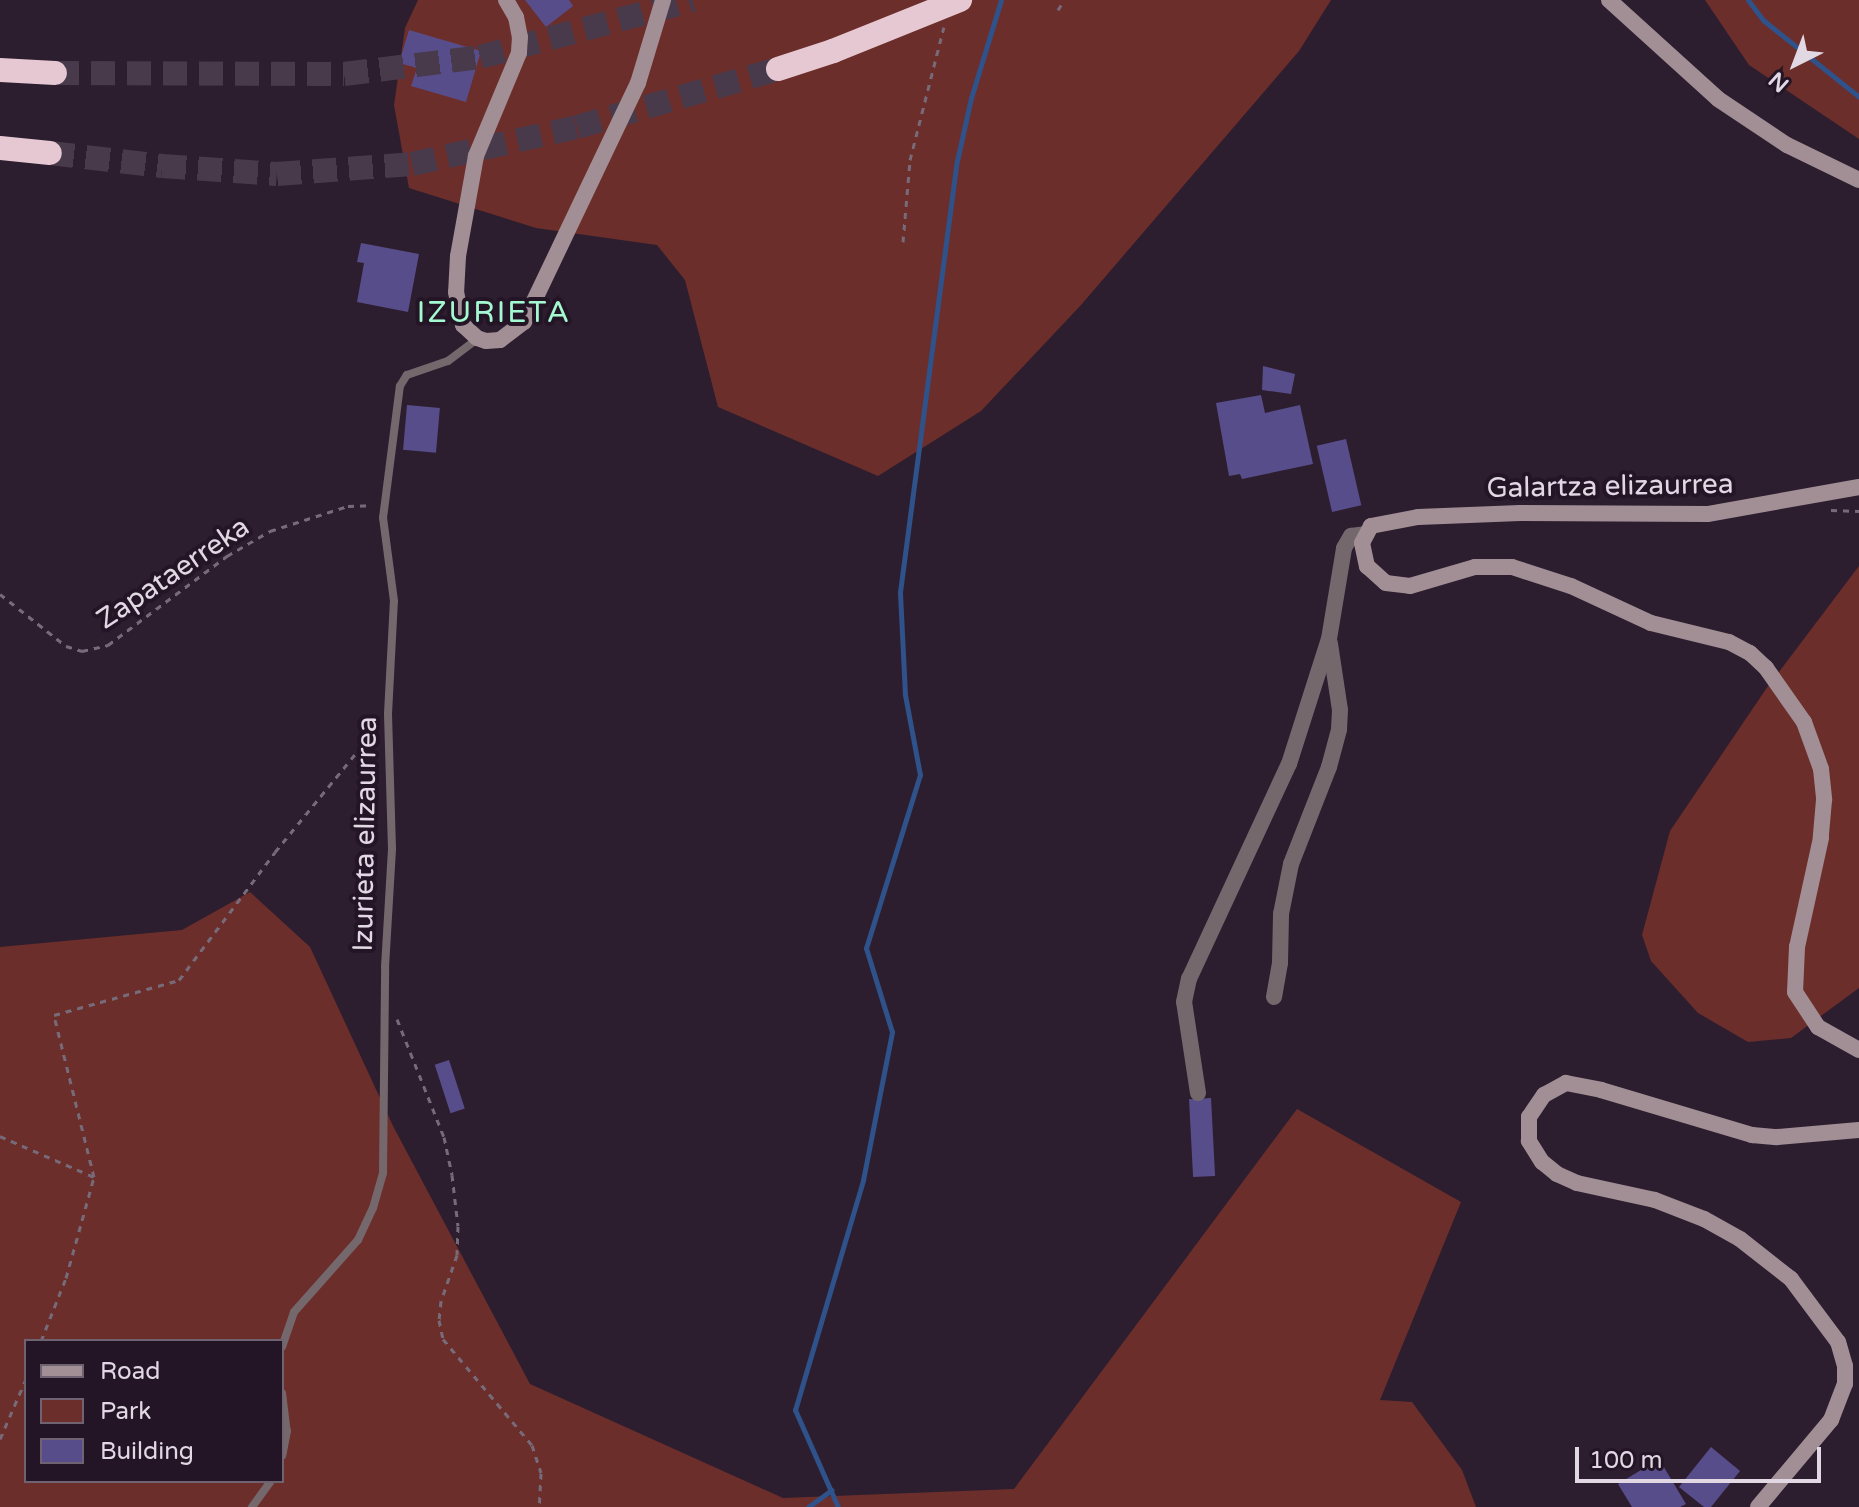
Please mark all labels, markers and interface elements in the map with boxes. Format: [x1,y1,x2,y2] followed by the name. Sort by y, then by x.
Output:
[1755,24,1835,104] north arrow
[1764,66,1794,97] text: N
[417,295,571,331] district label: IZURIETA
[1486,467,1734,505] street label: Galartza elizaurrea
[90,510,256,636] street label: Zapataerreka
[346,716,384,952] street label: Izurieta elizaurrea
[24,1339,284,1483] legend
[100,1357,160,1386] text: Road
[100,1397,151,1426] text: Park
[1579,1431,1825,1481] scale bar
[100,1437,194,1466] text: Building
[1589,1446,1663,1475] text: 100 m

